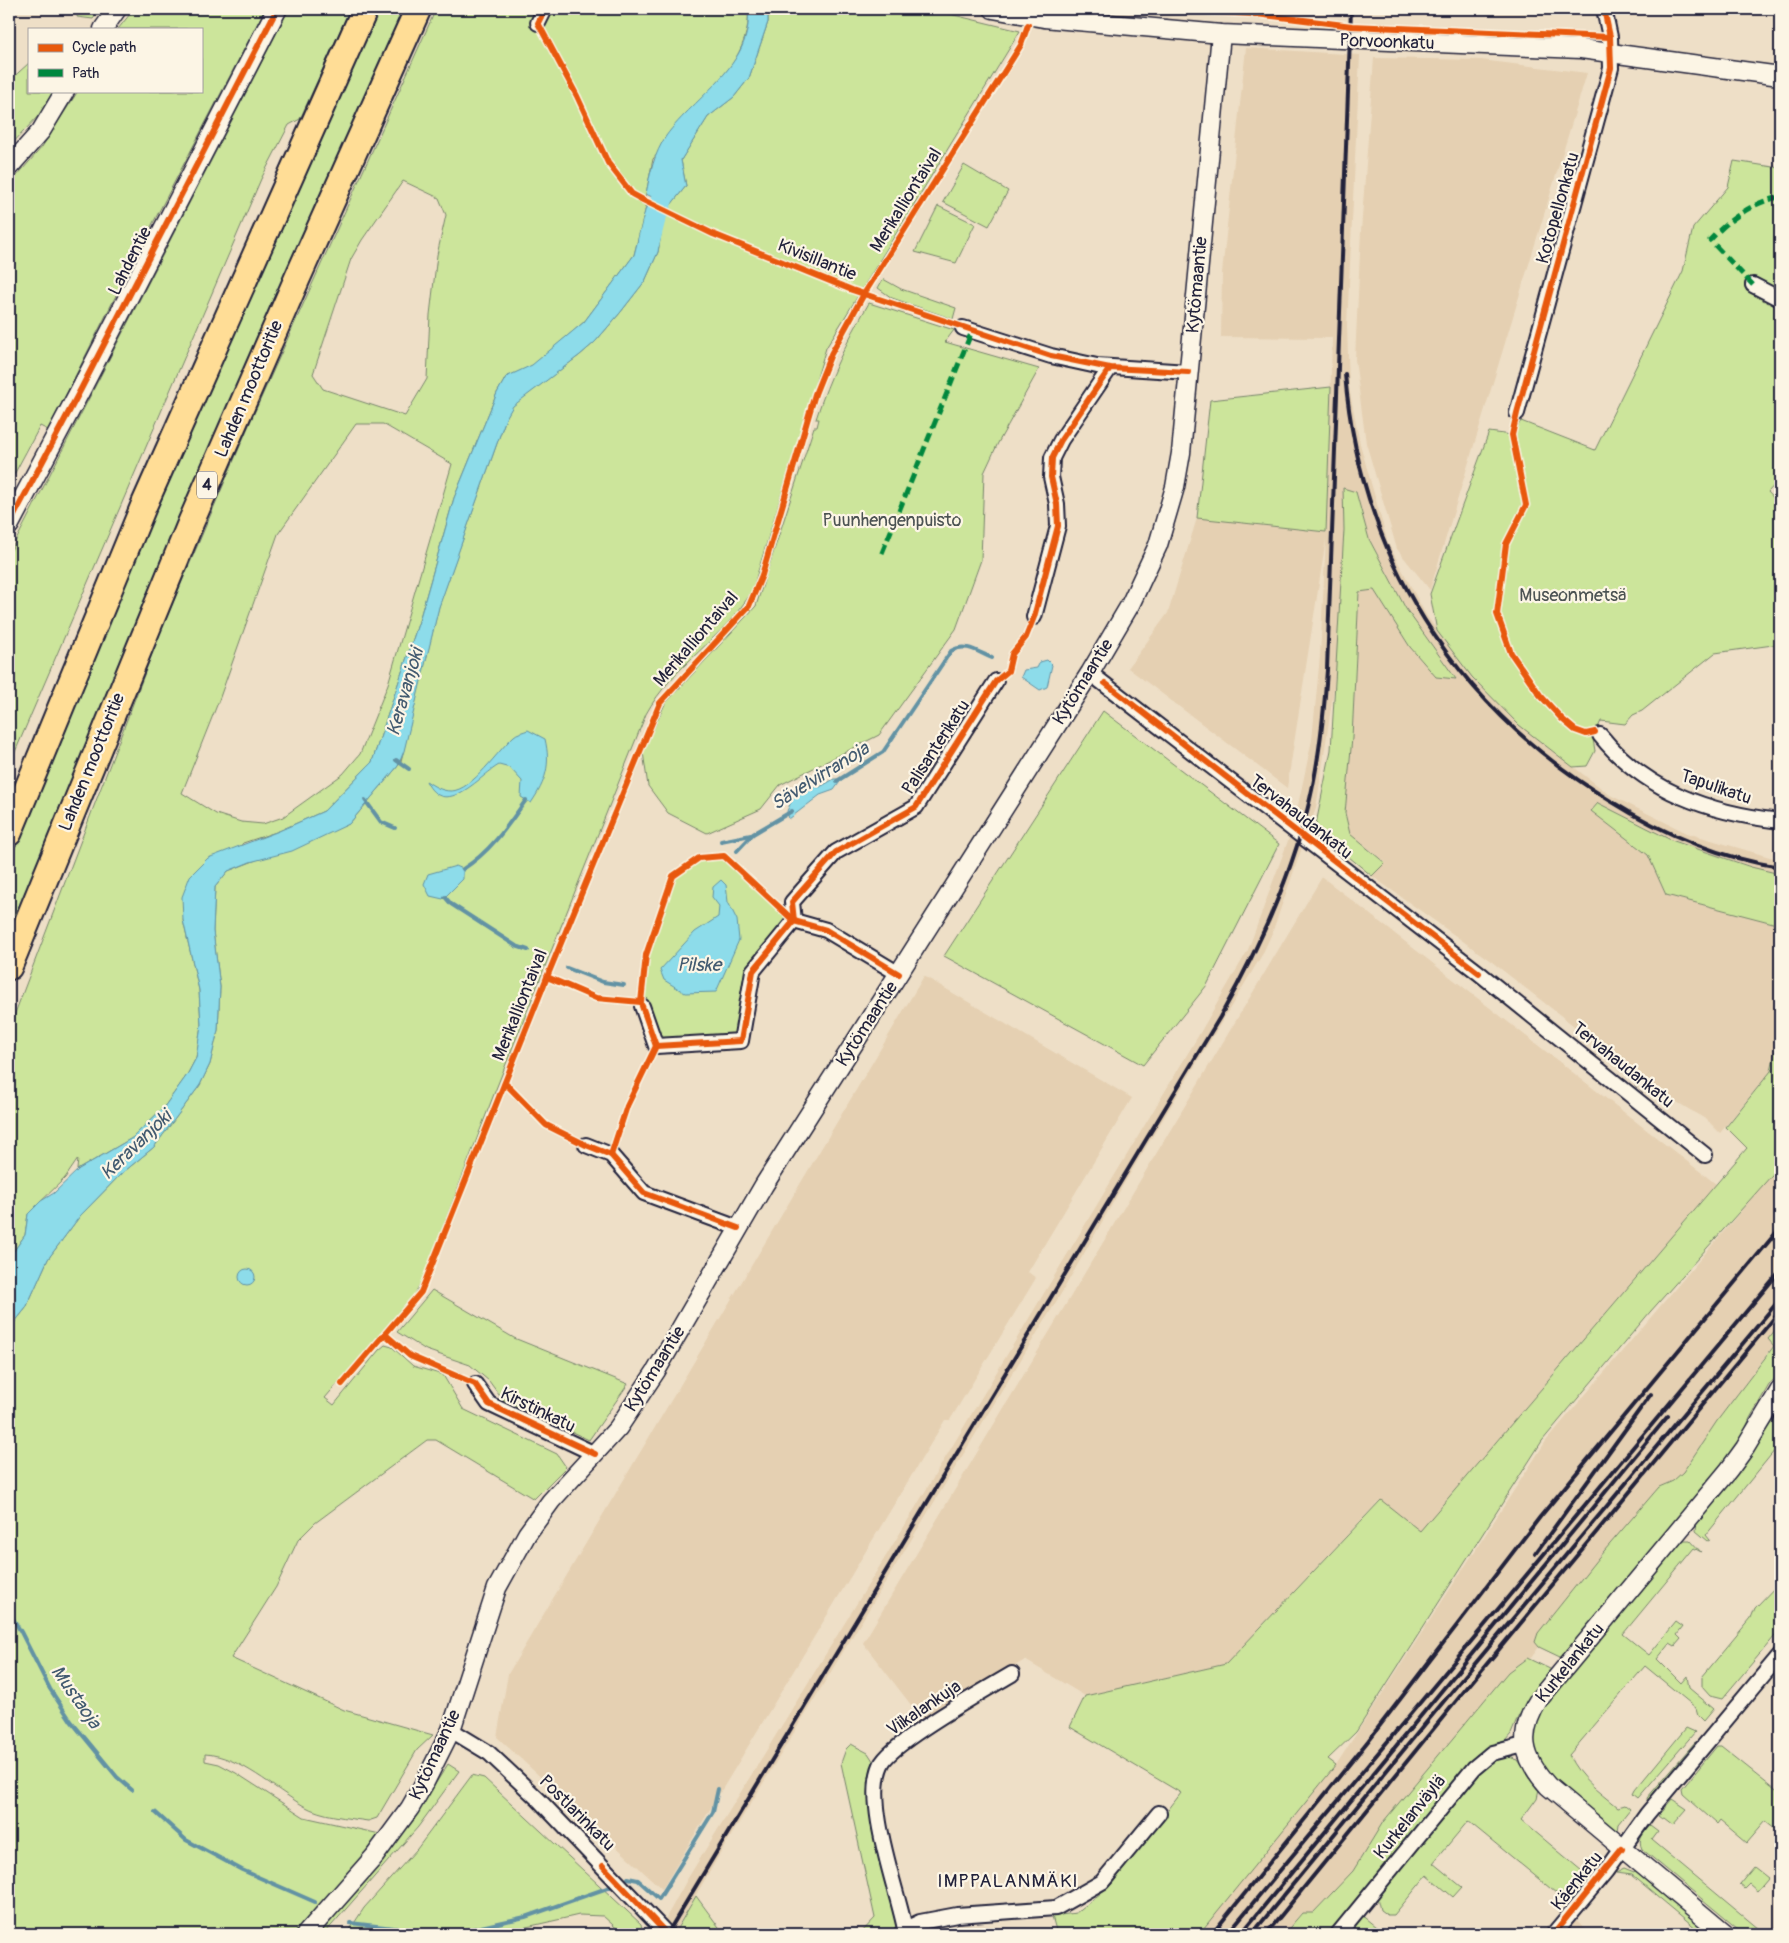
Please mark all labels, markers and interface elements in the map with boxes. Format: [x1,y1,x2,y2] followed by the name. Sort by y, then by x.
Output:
[28,28,202,92] legend
[1339,29,1435,55] street label: Porvoonkatu
[72,38,136,57] text: Cycle path
[72,64,99,83] text: Path
[865,144,947,256] street label: Merikalliontaival
[1531,150,1585,266] street label: Kotopellonkatu
[103,223,157,299] street label: Lahdentie
[774,234,860,286] street label: Kivisillantie
[1181,235,1213,334] street label: Kytömaantie
[210,317,288,461] street label: Lahden moottoritie
[197,472,217,498] road number: 4
[823,509,962,532] park label: Puunhengenpuisto
[1519,584,1627,607] park label: Museonmetsä
[648,587,744,691] street label: Merikalliontaival
[1048,635,1119,729] street label: Kytömaantie
[381,643,430,739] water label: Keravanjoki
[54,689,130,834] street label: Lahden moottoritie
[897,695,975,799] street label: Palisanterikatu
[767,736,874,816] water label: Sävelvirranoja
[1677,764,1755,810] street label: Tapulikatu
[1245,770,1357,864] street label: Tervahaudankatu
[487,946,553,1064] street label: Merikalliontaival
[677,953,723,977] water label: Pilske
[831,977,903,1071] street label: Kytömaantie
[1567,1017,1679,1113] street label: Tervahaudankatu
[95,1103,179,1185] water label: Keravanjoki
[620,1322,691,1416] street label: Kytömaantie
[497,1382,579,1438] street label: Kirstinkatu
[1531,1618,1609,1708] street label: Kurkelankatu
[46,1661,107,1734] water label: Mustaoja
[883,1675,965,1741] street label: Viikalankuja
[404,1706,466,1804] street label: Kytömaantie
[534,1770,620,1856] street label: Postlarinkatu
[1369,1770,1451,1864] street label: Kurkelanväylä
[1546,1847,1608,1915] street label: Käenkatu
[937,1869,1079,1893] district label: IMPPALANMÄKI

